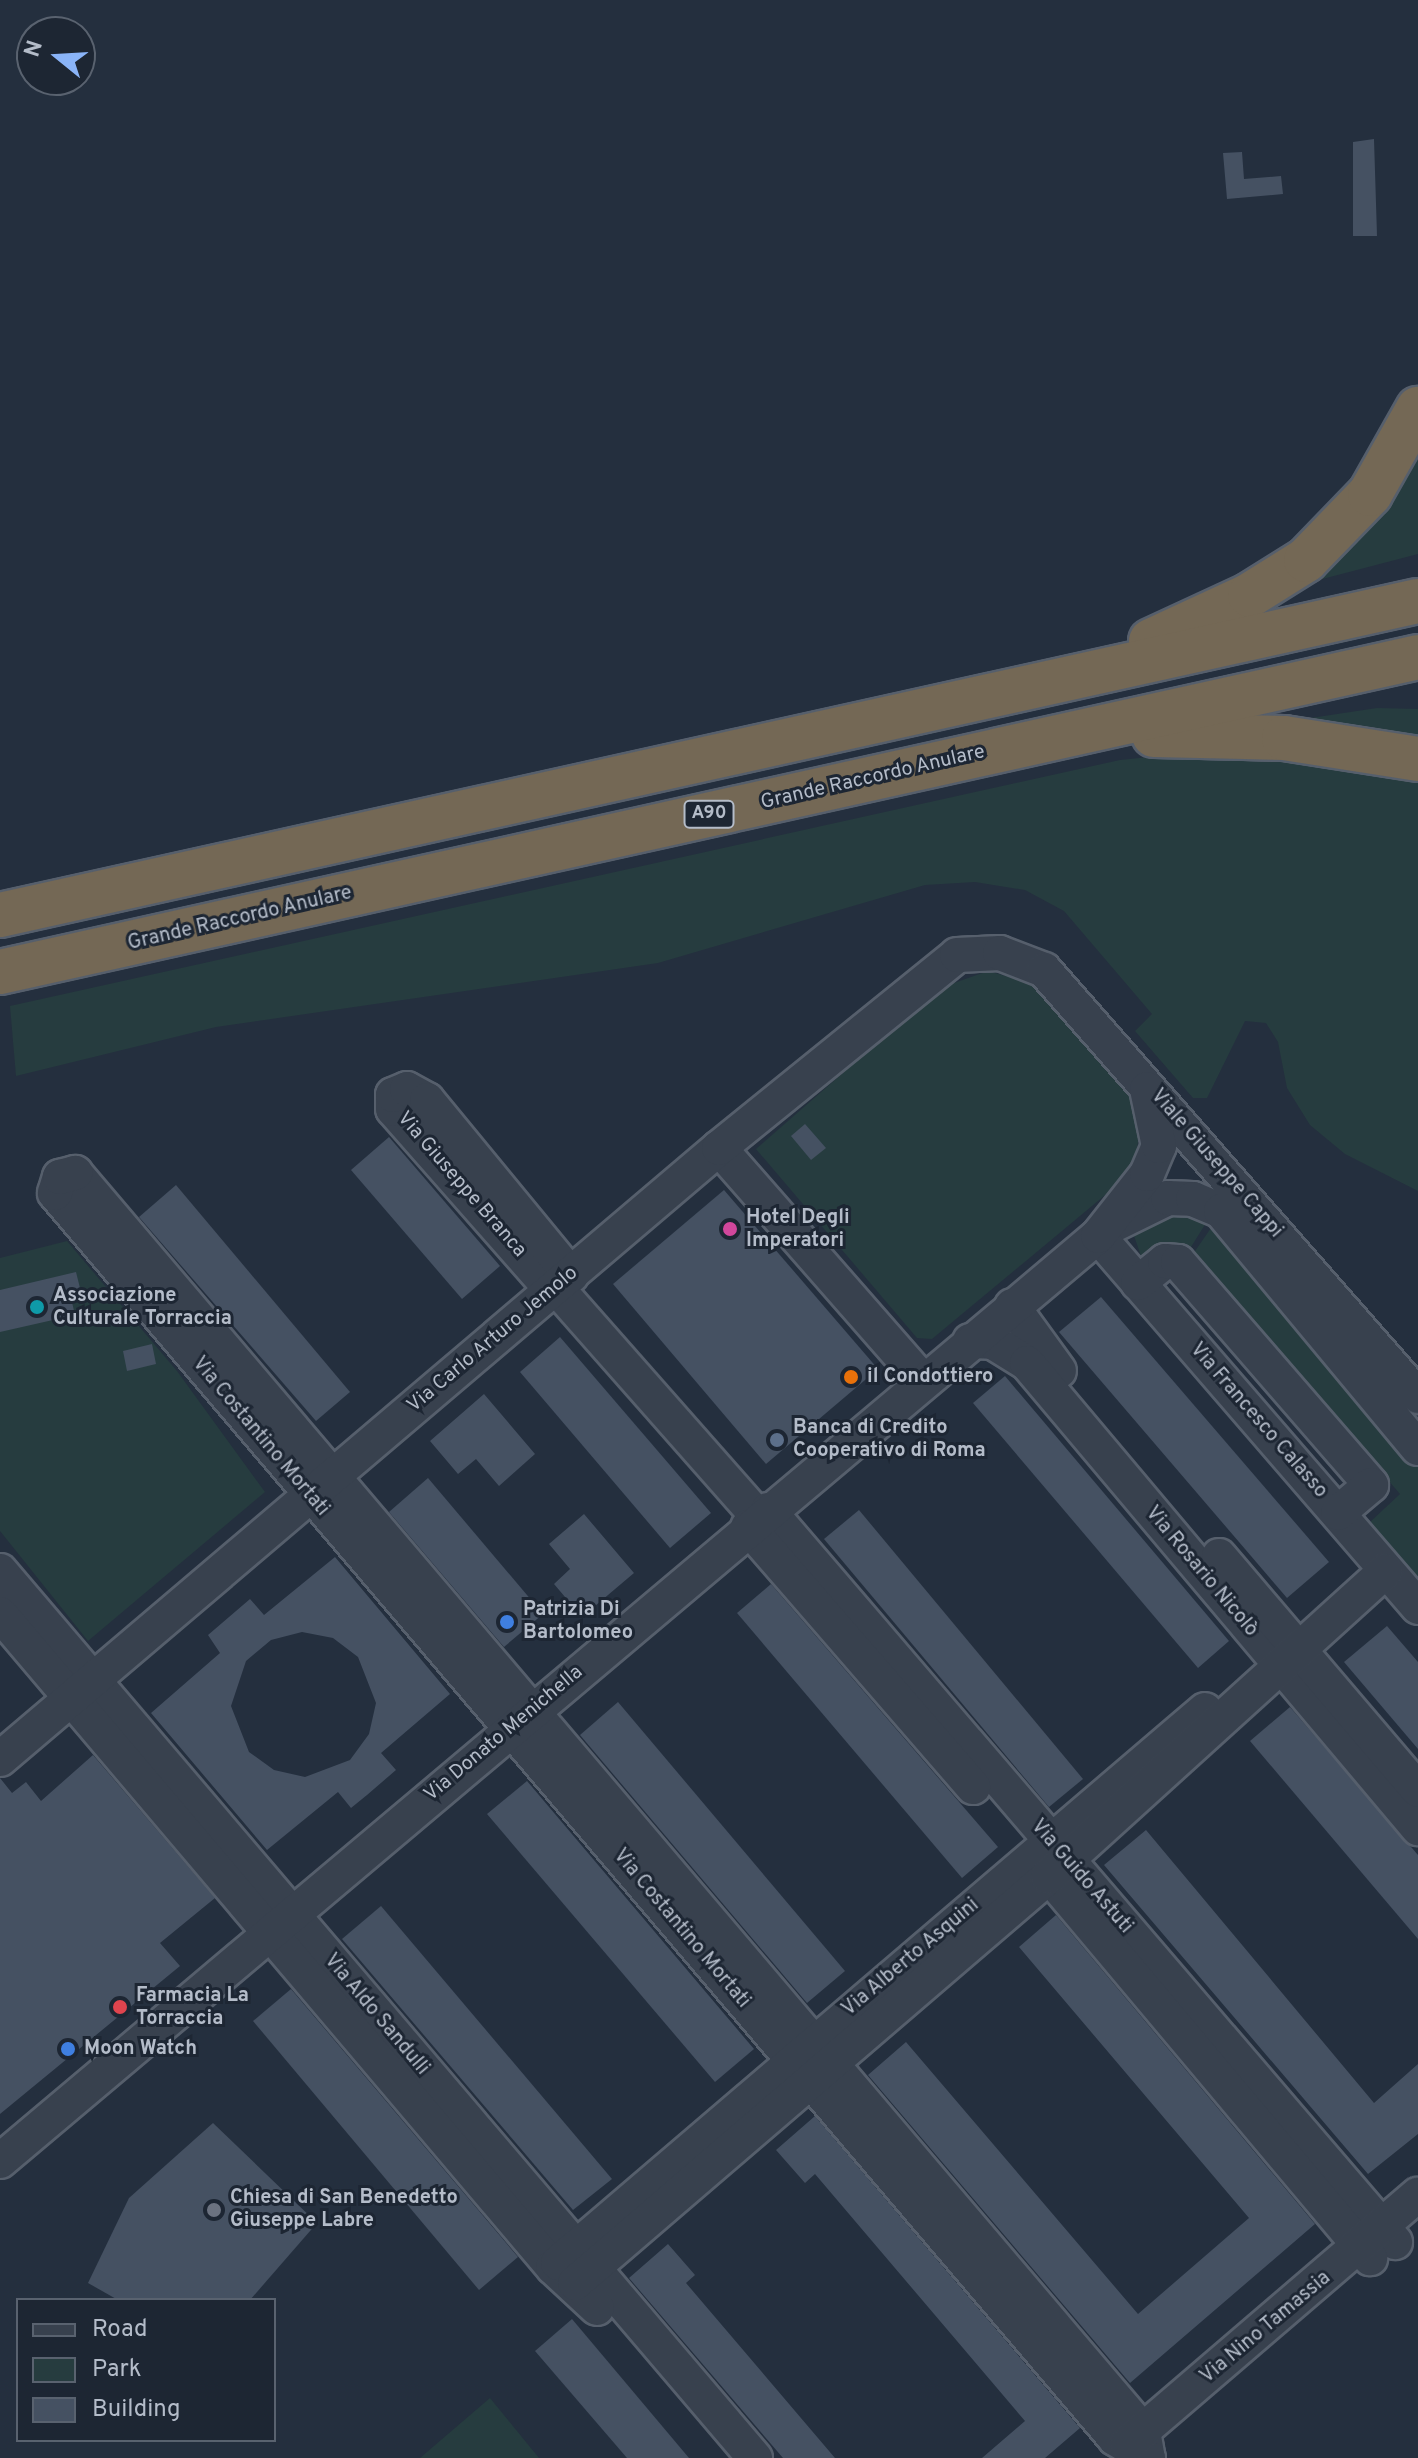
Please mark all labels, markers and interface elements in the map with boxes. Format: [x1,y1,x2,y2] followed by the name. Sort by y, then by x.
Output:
[16,16,96,96] north arrow
[19,37,50,61] text: N
[758,740,988,816] street label: Grande Raccordo Anulare
[683,800,735,828] road number: A90
[125,881,355,957] street label: Grande Raccordo Anulare
[1145,1085,1287,1243] street label: Viale Giuseppe Cappi
[391,1107,531,1263] street label: Via Giuseppe Branca
[746,1206,850,1253] place label: Hotel Degli Imperatori
[721,1220,739,1238] marker: Hotel Degli Imperatori
[403,1261,583,1419] street label: Via Carlo Arturo Jemolo
[53,1284,232,1331] place label: Associazione Culturale Torraccia
[28,1298,46,1316] marker: Associazione Culturale Torraccia
[1184,1339,1332,1503] street label: Via Francesco Calasso
[186,1353,334,1521] street label: Via Costantino Mortati
[867,1365,993,1389] place label: il Condottiero
[842,1368,860,1386] marker: il Condottiero
[793,1416,986,1463] place label: Banca di Credito Cooperativo di Roma
[768,1431,786,1449] marker: Banca di Credito Cooperativo di Roma
[1140,1502,1262,1642] street label: Via Rosario Nicolò
[523,1598,633,1645] place label: Patrizia Di Bartolomeo
[498,1613,516,1631] marker: Patrizia Di Bartolomeo
[420,1661,588,1807] street label: Via Donato Menichella
[1025,1815,1137,1939] street label: Via Guido Astuti
[607,1845,755,2013] street label: Via Costantino Mortati
[837,1893,985,2023] street label: Via Alberto Asquini
[318,1949,434,2081] street label: Via Aldo Sandulli
[136,1984,249,2031] place label: Farmacia La Torraccia
[111,1998,129,2016] marker: Farmacia La Torraccia
[84,2037,197,2061] place label: Moon Watch
[59,2040,77,2058] marker: Moon Watch
[230,2186,458,2233] place label: Chiesa di San Benedetto Giuseppe Labre
[205,2201,223,2219] marker: Chiesa di San Benedetto Giuseppe Labre
[1196,2266,1336,2390] street label: Via Nino Tamassia
[16,2298,276,2442] legend
[92,2315,148,2345] text: Road
[92,2355,142,2385] text: Park
[92,2395,181,2425] text: Building

